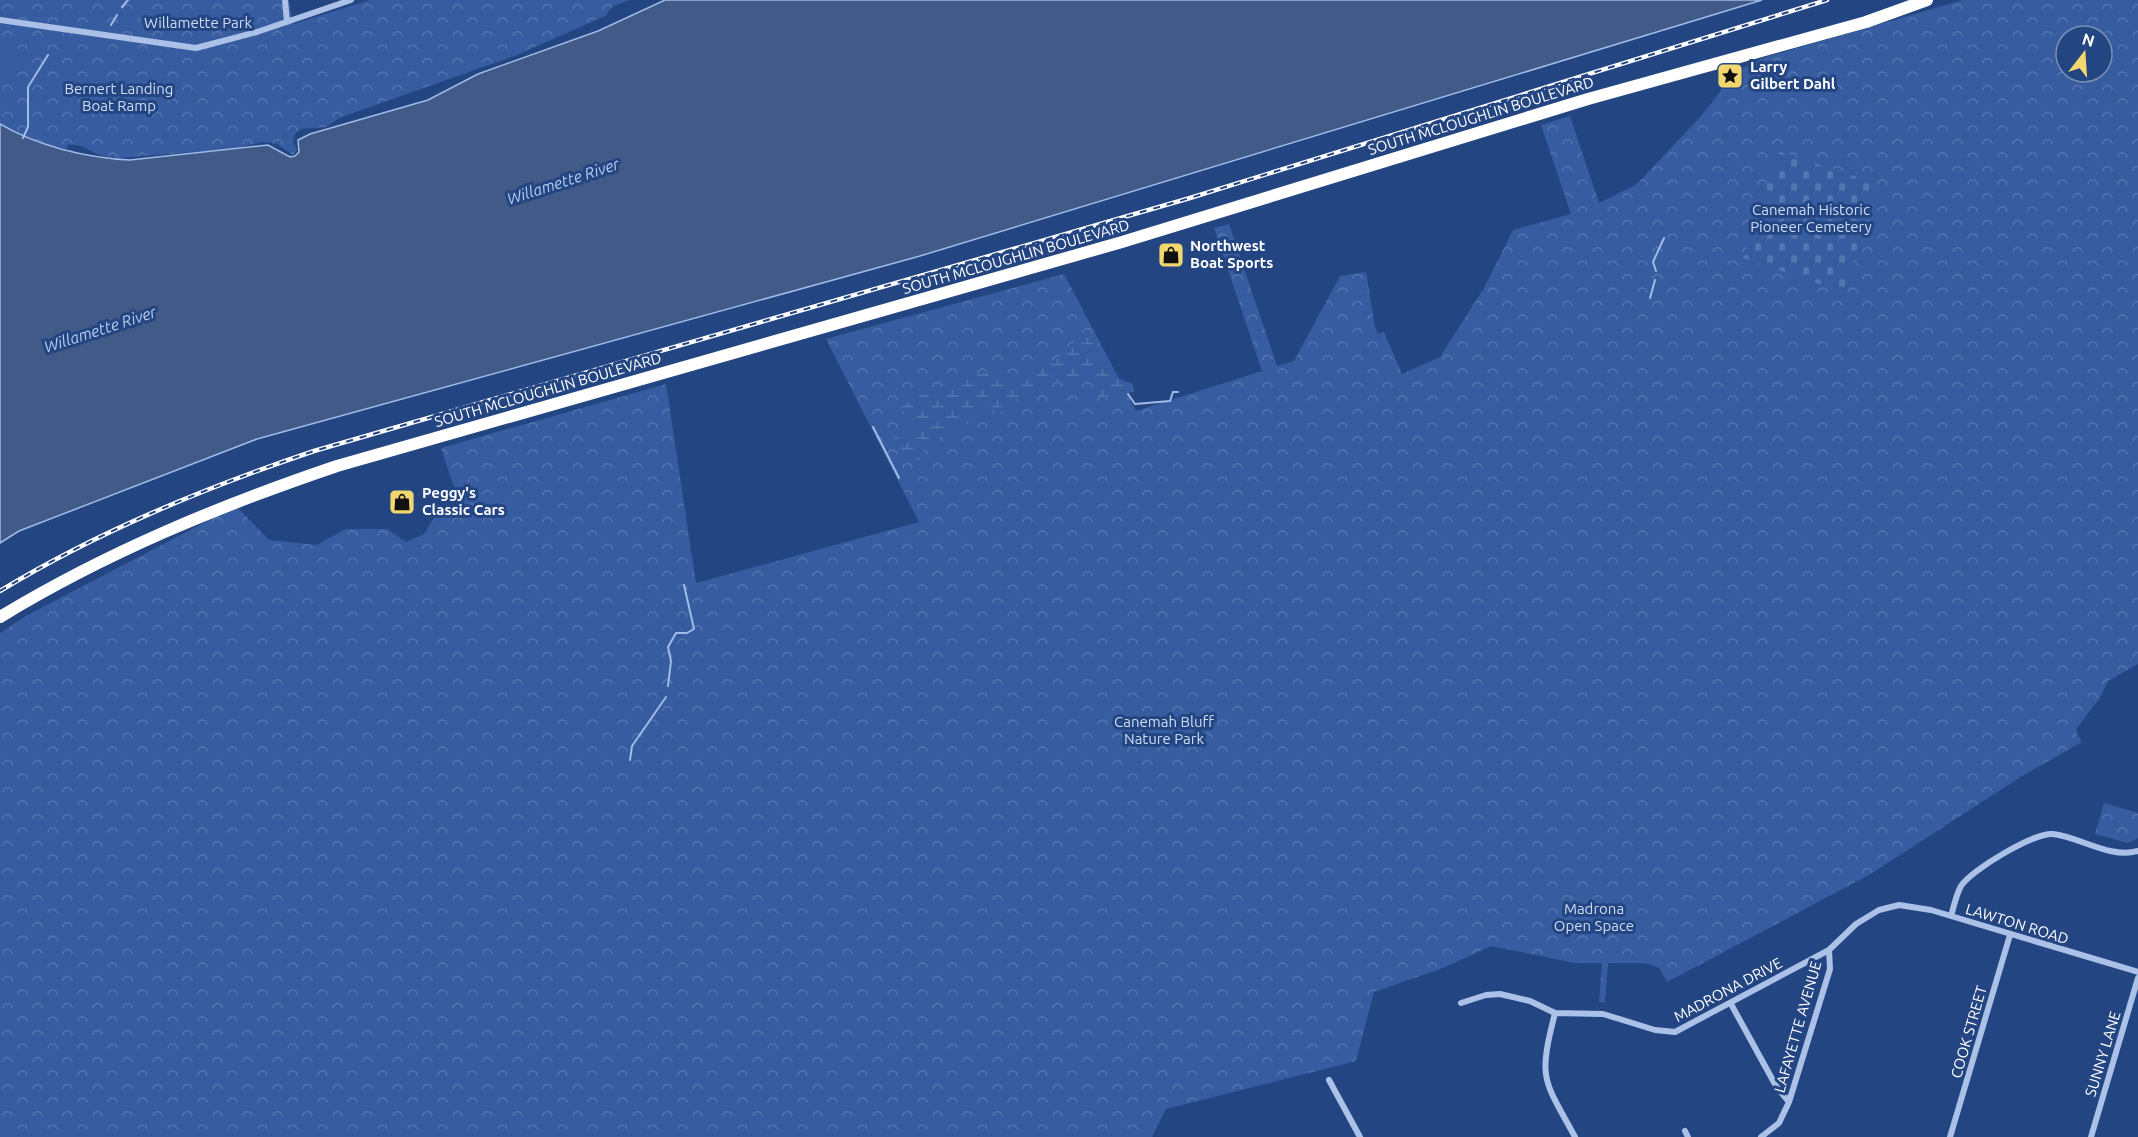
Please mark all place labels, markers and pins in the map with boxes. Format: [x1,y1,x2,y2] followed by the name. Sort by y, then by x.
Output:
[1750,58,1836,92] place label: Larry Gilbert Dahl
[1715,61,1745,91] place icon: Larry Gilbert Dahl
[1190,237,1273,271] place label: Northwest Boat Sports
[1156,240,1186,270] shop icon: Northwest Boat Sports
[422,484,505,518] place label: Peggy's Classic Cars
[387,487,417,517] shop icon: Peggy's Classic Cars

